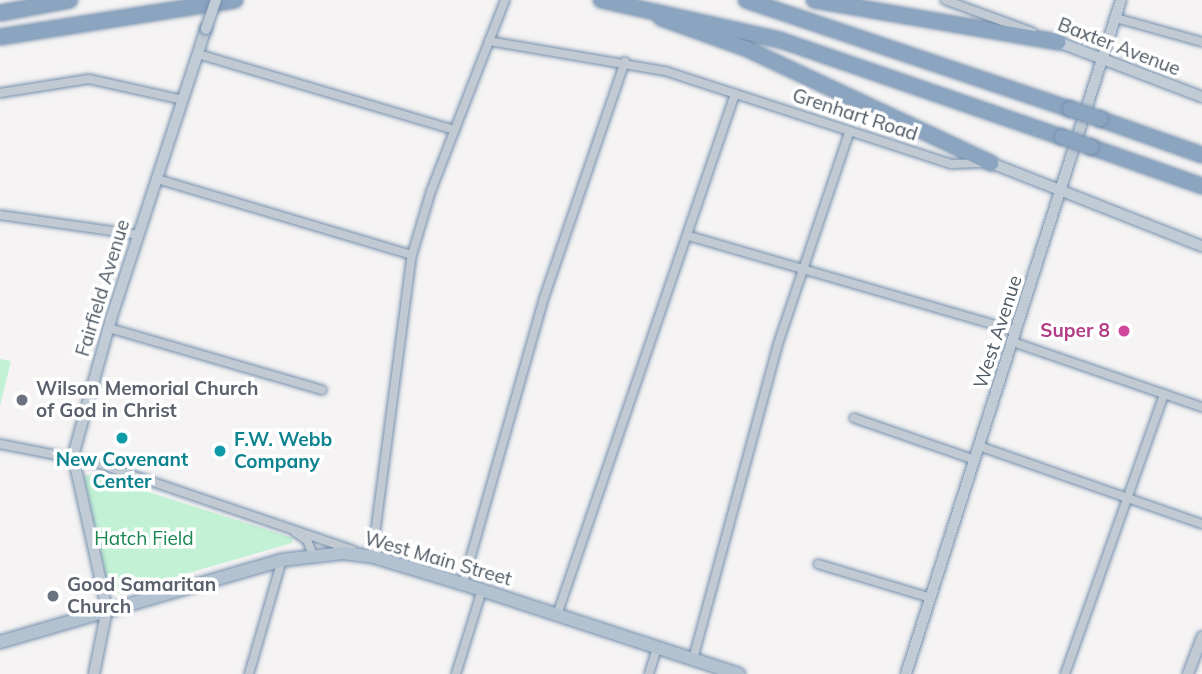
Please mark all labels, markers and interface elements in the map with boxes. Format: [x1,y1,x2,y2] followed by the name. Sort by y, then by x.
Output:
[1055,13,1183,81] street label: Baxter Avenue
[790,84,920,146] street label: Grenhart Road
[71,217,135,359] street label: Fairfield Avenue
[969,273,1027,391] street label: West Avenue
[1040,320,1110,342] place label: Super 8
[1116,323,1132,339] marker: Super 8
[36,378,258,422] place label: Wilson Memorial Church of God in Christ
[14,392,30,408] marker: Wilson Memorial Church of God in Christ
[234,429,332,473] place label: F.W. Webb Company
[114,430,130,446] marker: New Covenant Center
[212,443,228,459] marker: F.W. Webb Company
[56,449,188,493] place label: New Covenant Center
[362,527,514,591] street label: West Main Street
[94,528,194,550] park label: Hatch Field
[67,574,216,618] place label: Good Samaritan Church
[45,588,61,604] marker: Good Samaritan Church

